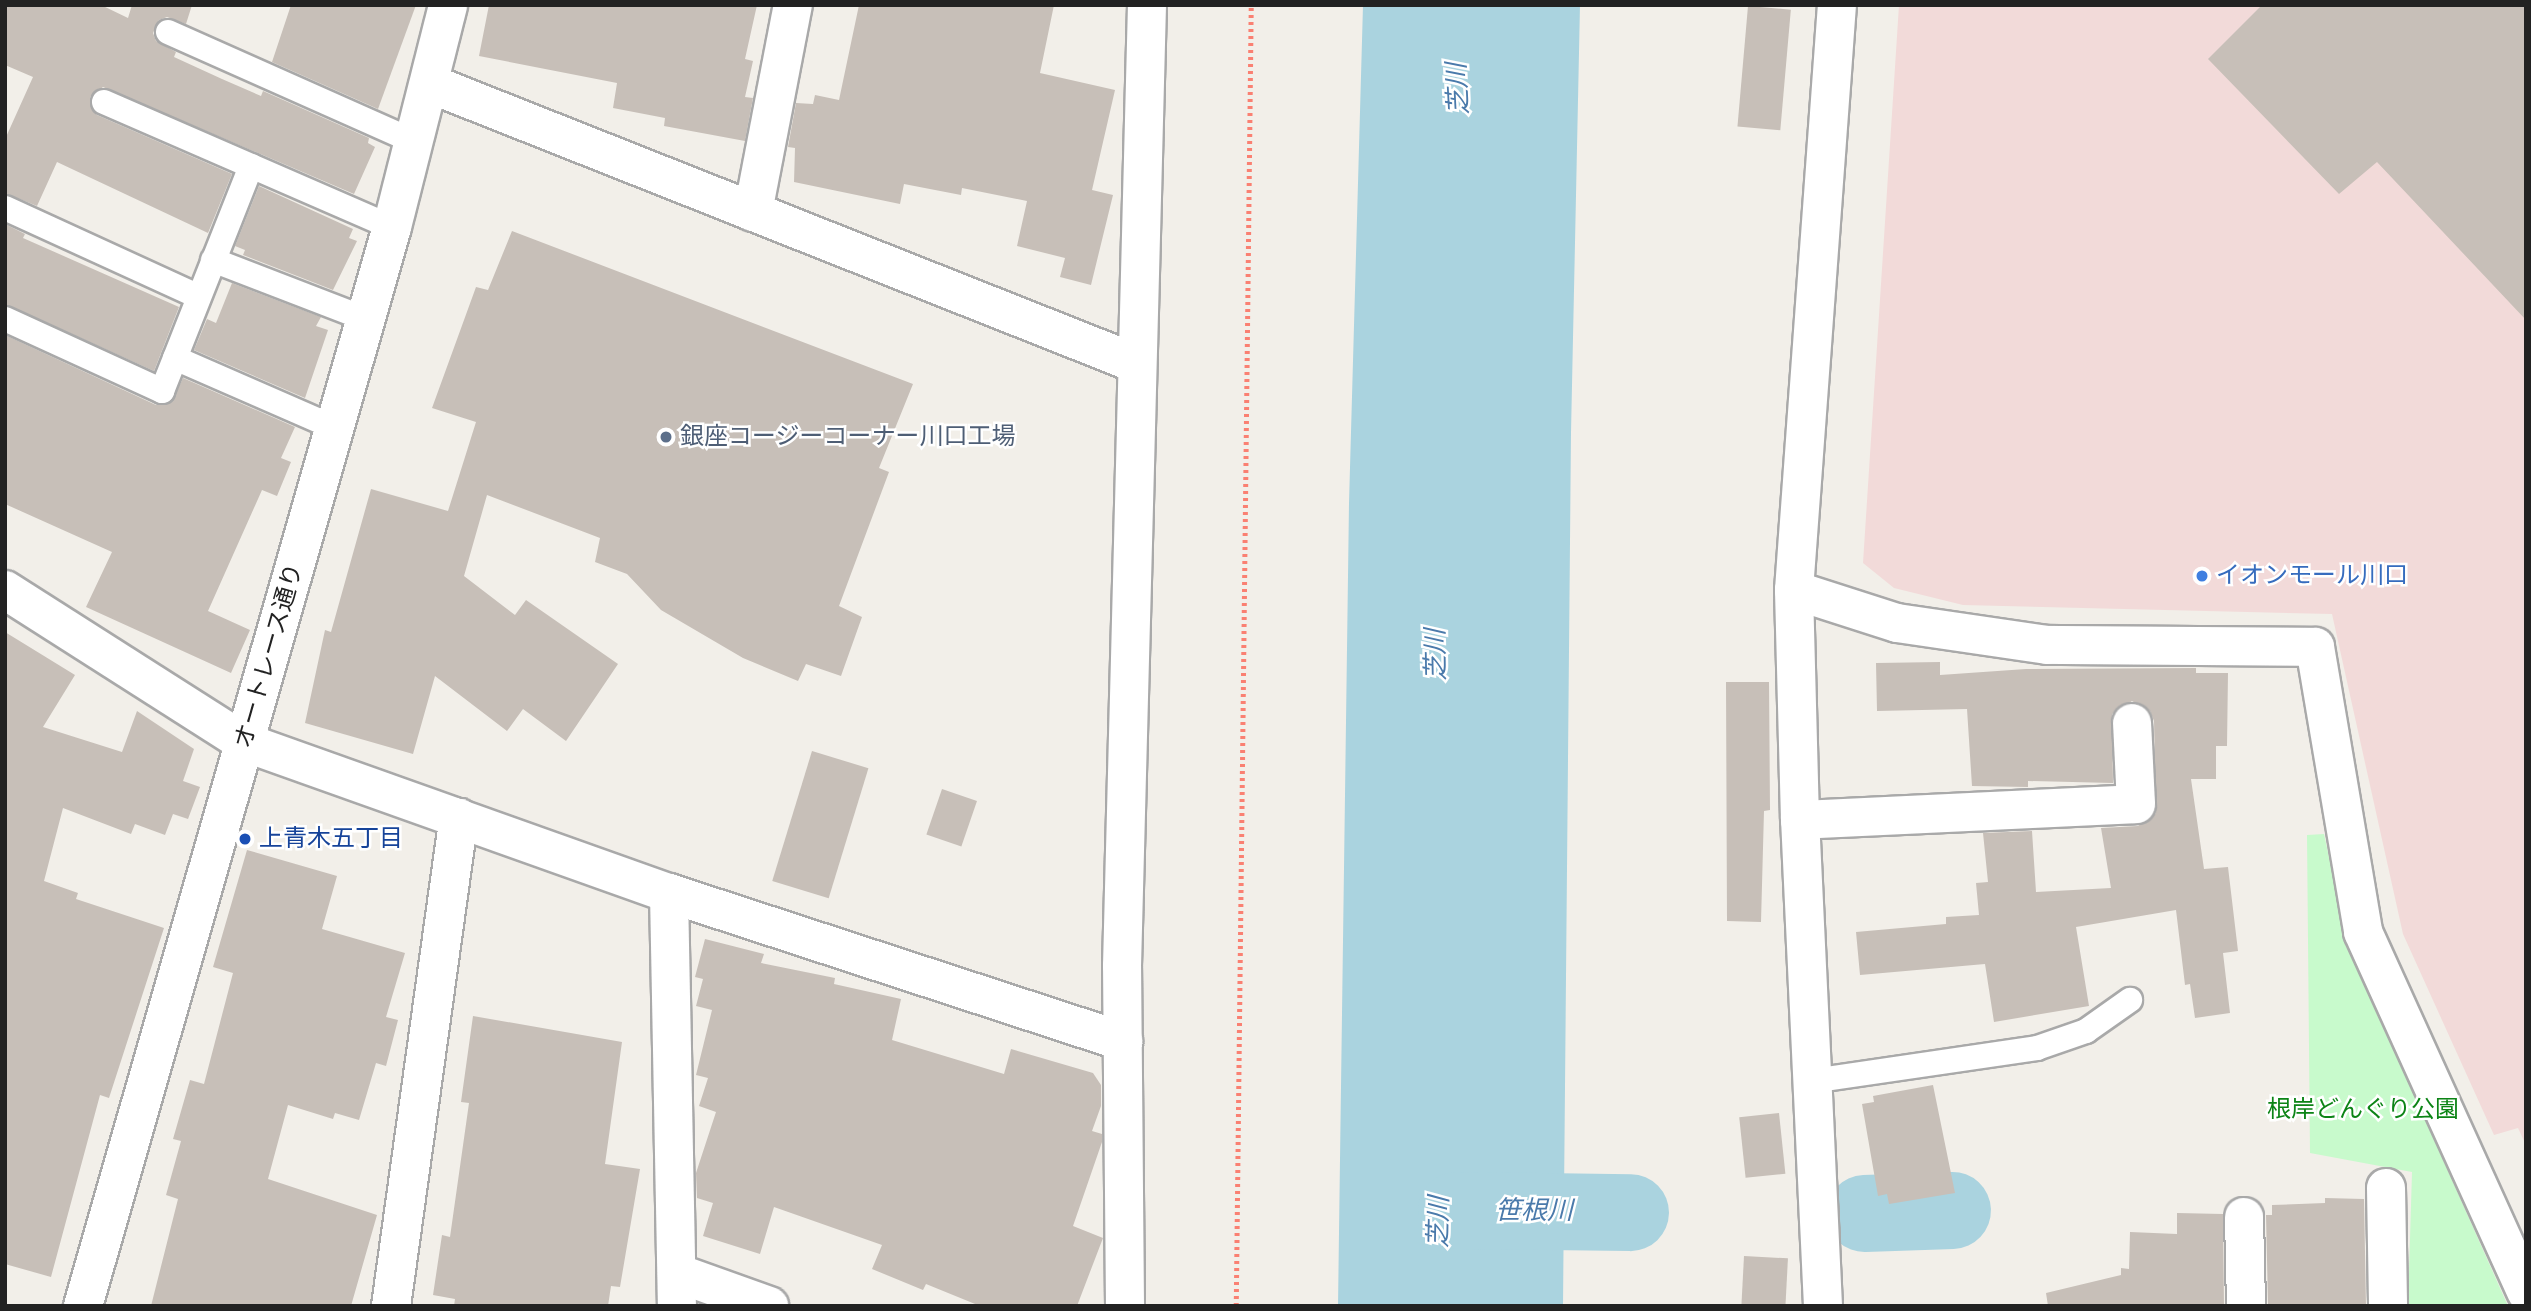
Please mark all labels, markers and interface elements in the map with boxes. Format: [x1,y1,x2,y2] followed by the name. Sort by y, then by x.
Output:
[1441,62,1475,116] water label: 芝川
[680,423,1016,451] place label: 銀座コージーコーナー川口工場
[658,429,674,445] marker: 銀座コージーコーナー川口工場
[229,560,309,752] street label: オートレース通り
[2216,562,2408,590] place label: イオンモール川口
[2194,568,2210,584] marker: イオンモール川口
[1420,629,1452,681] water label: 芝川
[259,825,403,853] place label: 上青木五丁目
[237,831,253,847] marker: 上青木五丁目
[2267,1096,2459,1124] park label: 根岸どんぐり公園
[1495,1195,1573,1227] water label: 笹根川
[1423,1196,1455,1248] water label: 芝川

